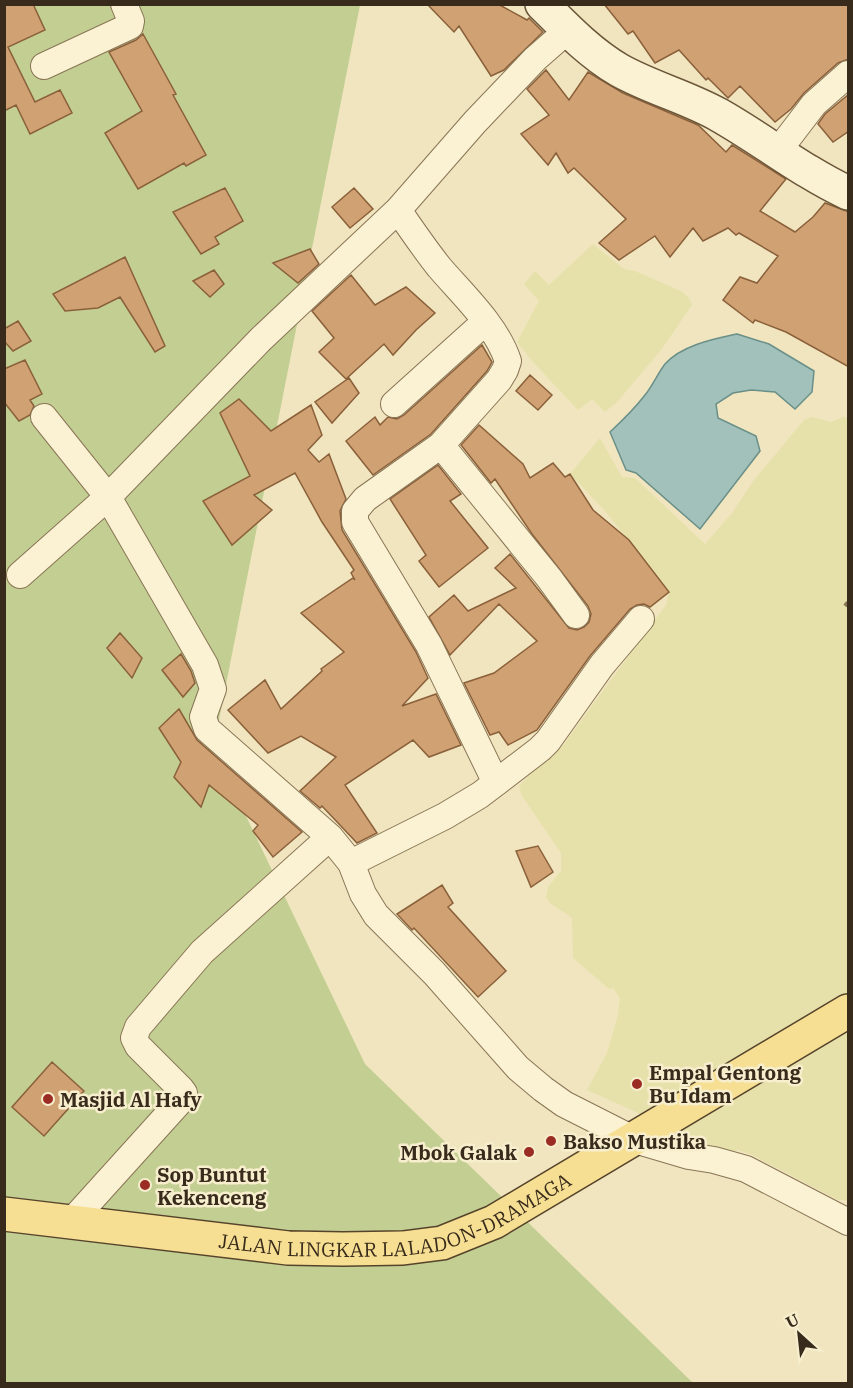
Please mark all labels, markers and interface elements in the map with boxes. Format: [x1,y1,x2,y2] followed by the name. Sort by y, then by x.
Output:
[649,1059,801,1109] place label: Empal Gentong Bu Idam
[630,1077,644,1091] marker: Empal Gentong Bu Idam
[60,1086,202,1113] place label: Masjid Al Hafy
[41,1092,55,1106] marker: Masjid Al Hafy
[563,1128,706,1155] place label: Bakso Mustika
[544,1134,558,1148] marker: Bakso Mustika
[400,1139,518,1166] place label: Mbok Galak
[522,1145,536,1159] marker: Mbok Galak
[157,1161,267,1211] place label: Sop Buntut Kekenceng
[217,1166,576,1263] street label: JALAN LINGKAR LALADON-DRAMAGA
[138,1178,152,1192] marker: Sop Buntut Kekenceng
[769,1304,829,1364] north arrow
[782,1309,802,1332] text: U

